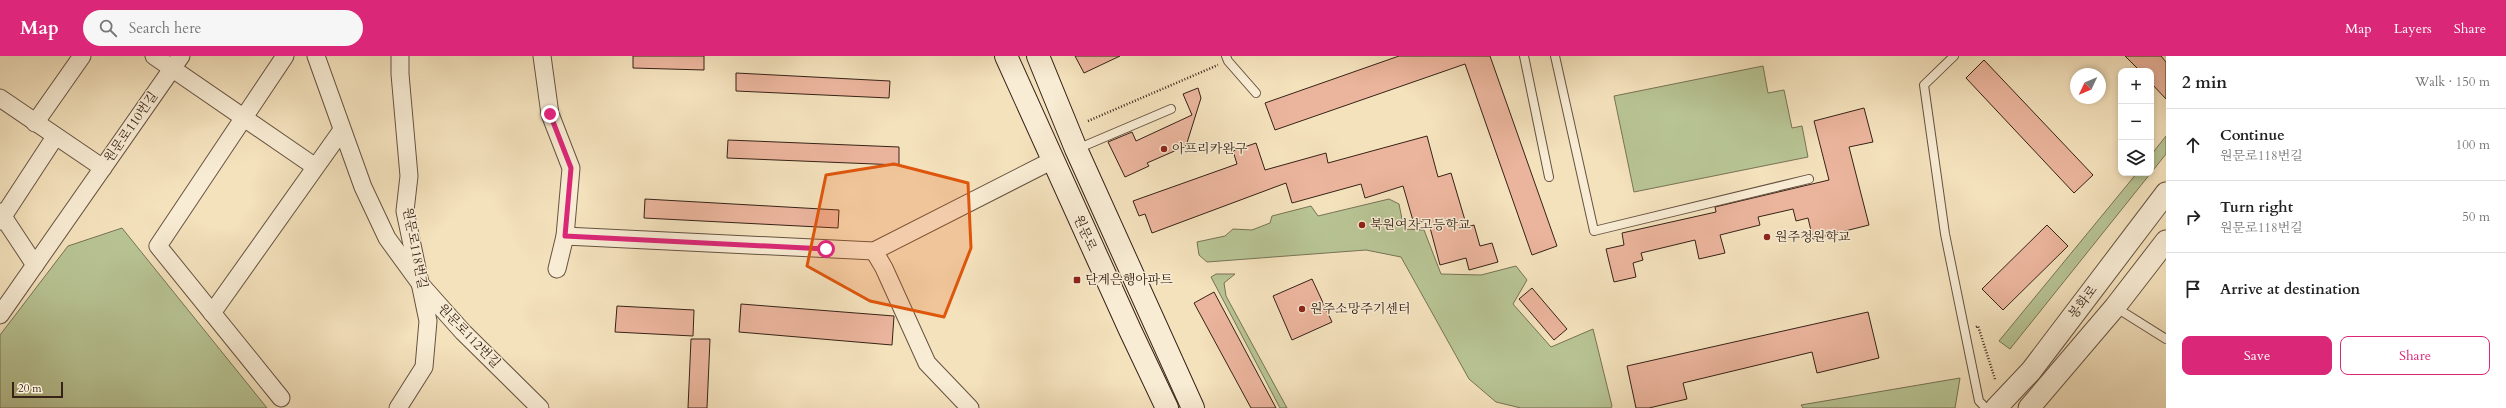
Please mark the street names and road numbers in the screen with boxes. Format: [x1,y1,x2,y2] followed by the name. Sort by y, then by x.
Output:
[100,88,162,166] street label: 원문로110번길
[398,206,432,290] street label: 원문로118번길
[1069,212,1101,254] street label: 원문로
[2064,281,2102,322] street label: 봉화로
[434,300,504,372] street label: 원문로112번길

